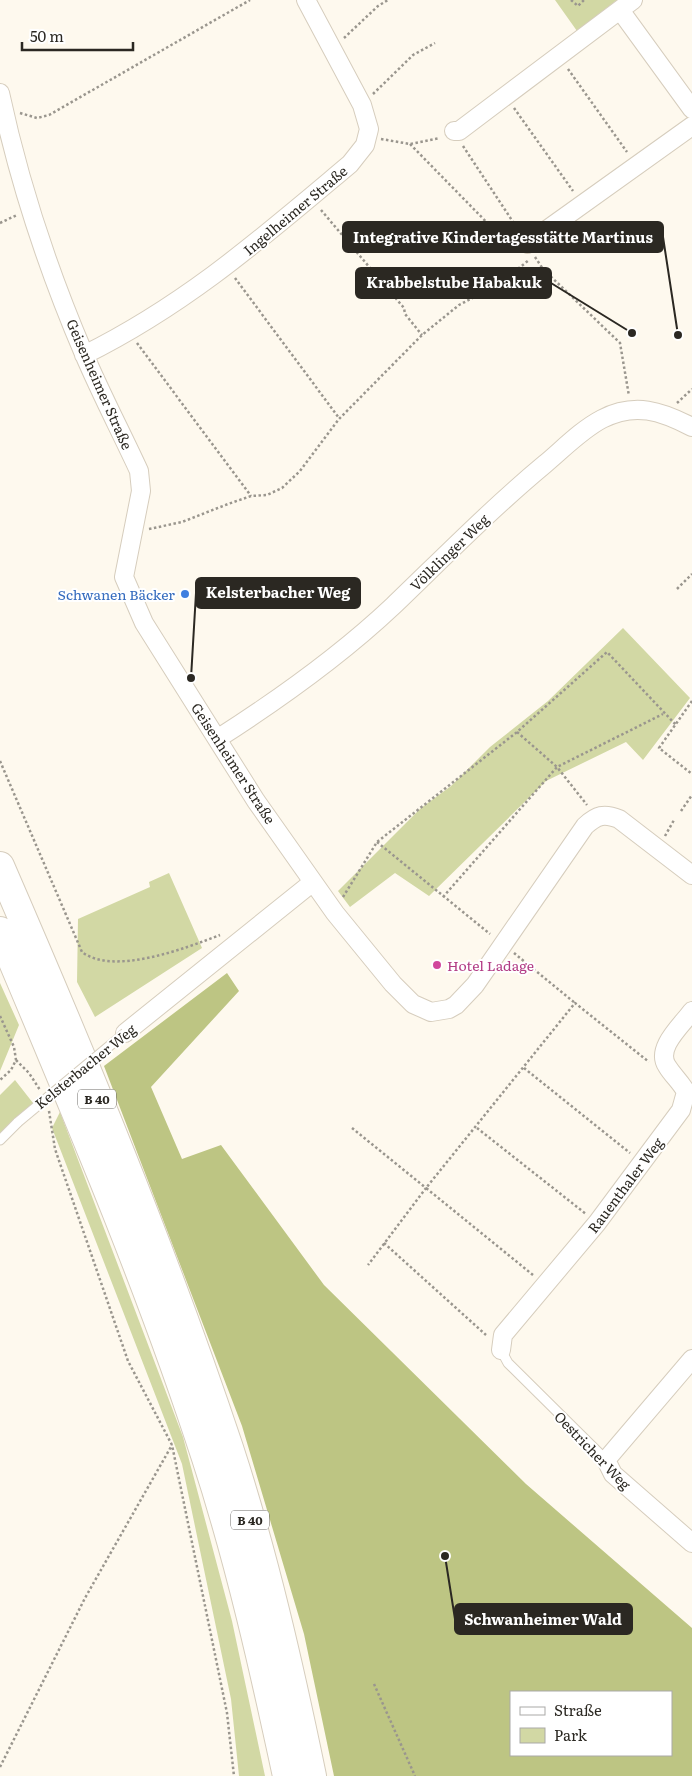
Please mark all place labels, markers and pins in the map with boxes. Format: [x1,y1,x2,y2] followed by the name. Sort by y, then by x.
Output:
[343,222,663,252] callout: Integrative Kindertagesstätte Martinus
[356,268,551,298] callout: Krabbelstube Habakuk
[196,578,360,608] callout: Kelsterbacher Weg
[58,584,175,604] place label: Schwanen Bäcker
[179,588,191,600] marker: Schwanen Bäcker
[447,955,534,975] place label: Hotel Ladage
[431,959,443,971] marker: Hotel Ladage
[455,1604,632,1634] callout: Schwanheimer Wald

